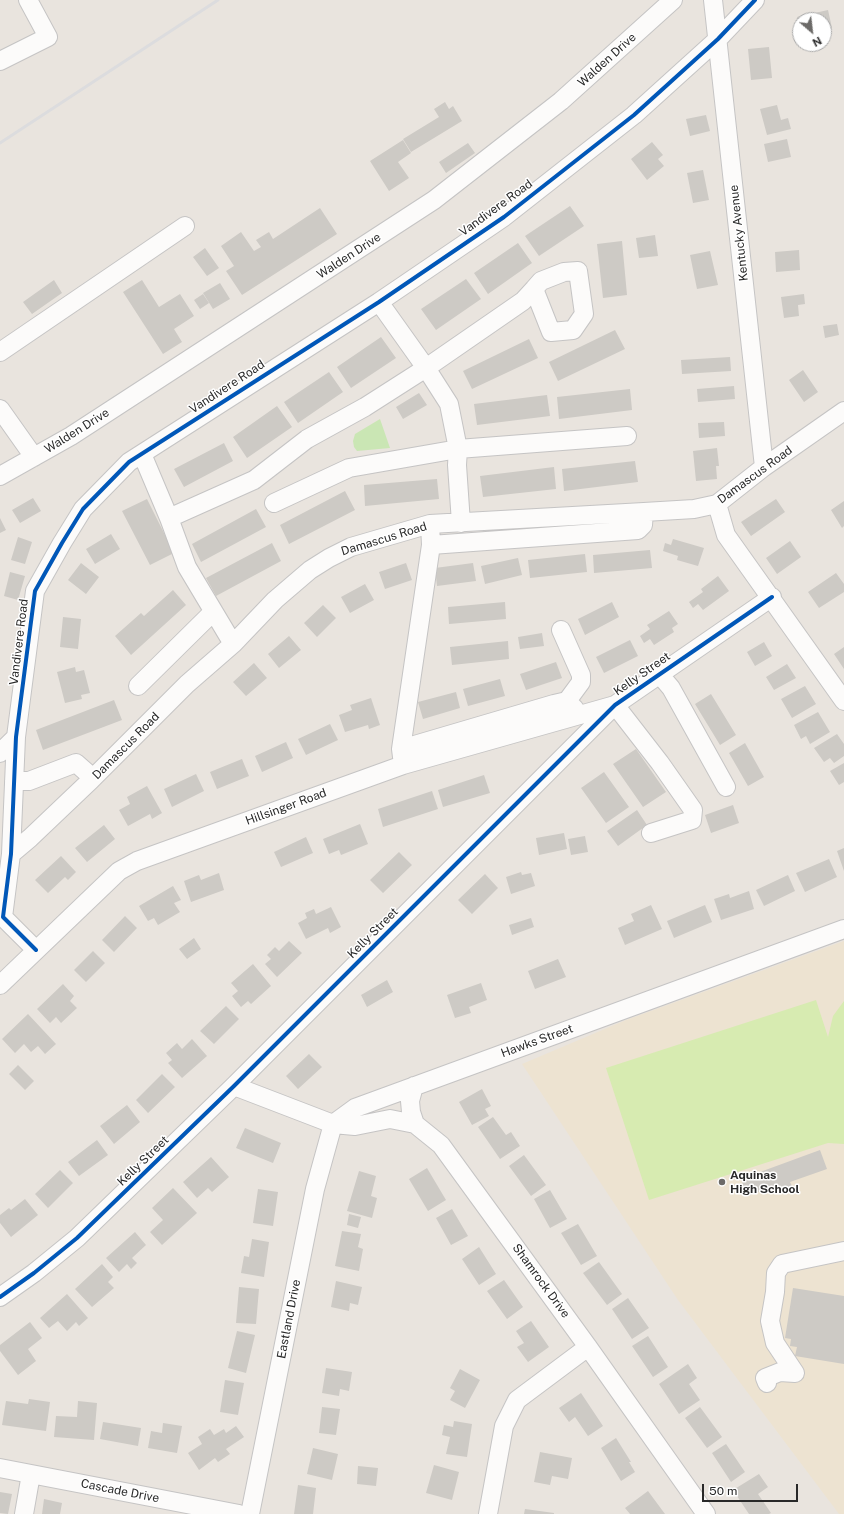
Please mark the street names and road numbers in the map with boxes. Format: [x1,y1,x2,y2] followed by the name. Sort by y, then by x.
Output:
[575,30,639,90] street label: Walden Drive
[457,177,535,239] street label: Vandivere Road
[727,184,751,282] street label: Kentucky Avenue
[314,230,384,282] street label: Walden Drive
[187,357,267,417] street label: Vandivere Road
[42,405,112,457] street label: Walden Drive
[715,443,795,507] street label: Damascus Road
[339,519,429,559] street label: Damascus Road
[7,598,31,686] street label: Vandivere Road
[611,649,673,699] street label: Kelly Street
[89,709,163,783] street label: Damascus Road
[243,786,329,828] street label: Hillsinger Road
[345,905,401,961] street label: Kelly Street
[499,1021,575,1061] street label: Hawks Street
[114,1133,172,1189] street label: Kelly Street
[509,1241,573,1321] street label: Shamrock Drive
[274,1278,304,1360] street label: Eastland Drive
[80,1476,160,1506] street label: Cascade Drive

